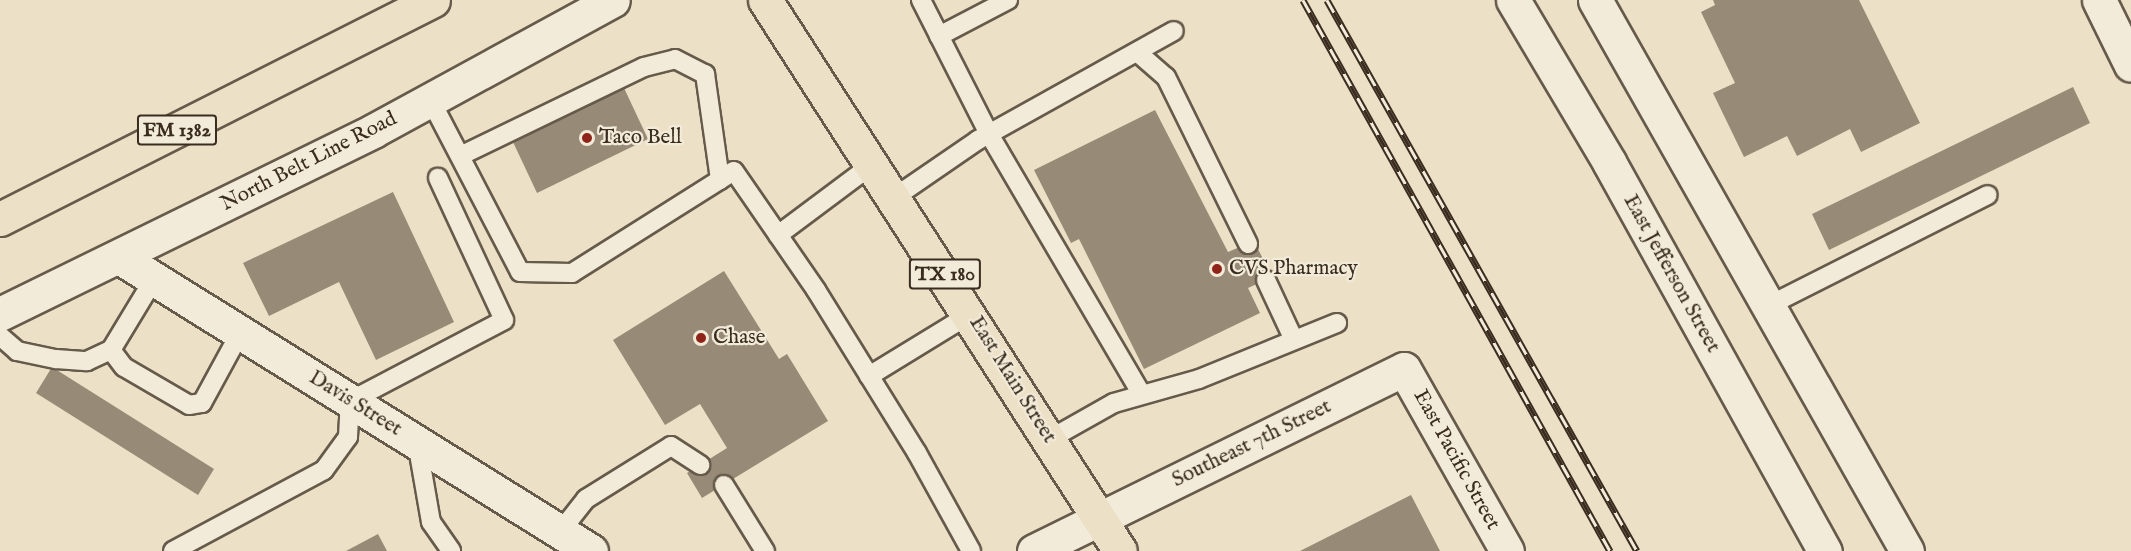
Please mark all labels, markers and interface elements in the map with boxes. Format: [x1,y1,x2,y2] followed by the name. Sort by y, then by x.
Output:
[217,107,401,217] street label: North Belt Line Road
[136,113,218,147] road number: FM 1382
[599,125,682,151] place label: Taco Bell
[580,131,594,145] marker: Taco Bell
[1617,191,1725,357] street label: East Jefferson Street
[1229,256,1358,282] place label: CVS Pharmacy
[908,257,982,291] road number: TX 180
[1210,262,1224,276] marker: CVS Pharmacy
[963,312,1061,448] street label: East Main Street
[713,325,765,351] place label: Chase
[694,331,708,345] marker: Chase
[304,366,406,442] street label: Davis Street
[1407,385,1505,535] street label: East Pacific Street
[1168,395,1336,493] street label: Southeast 7th Street

